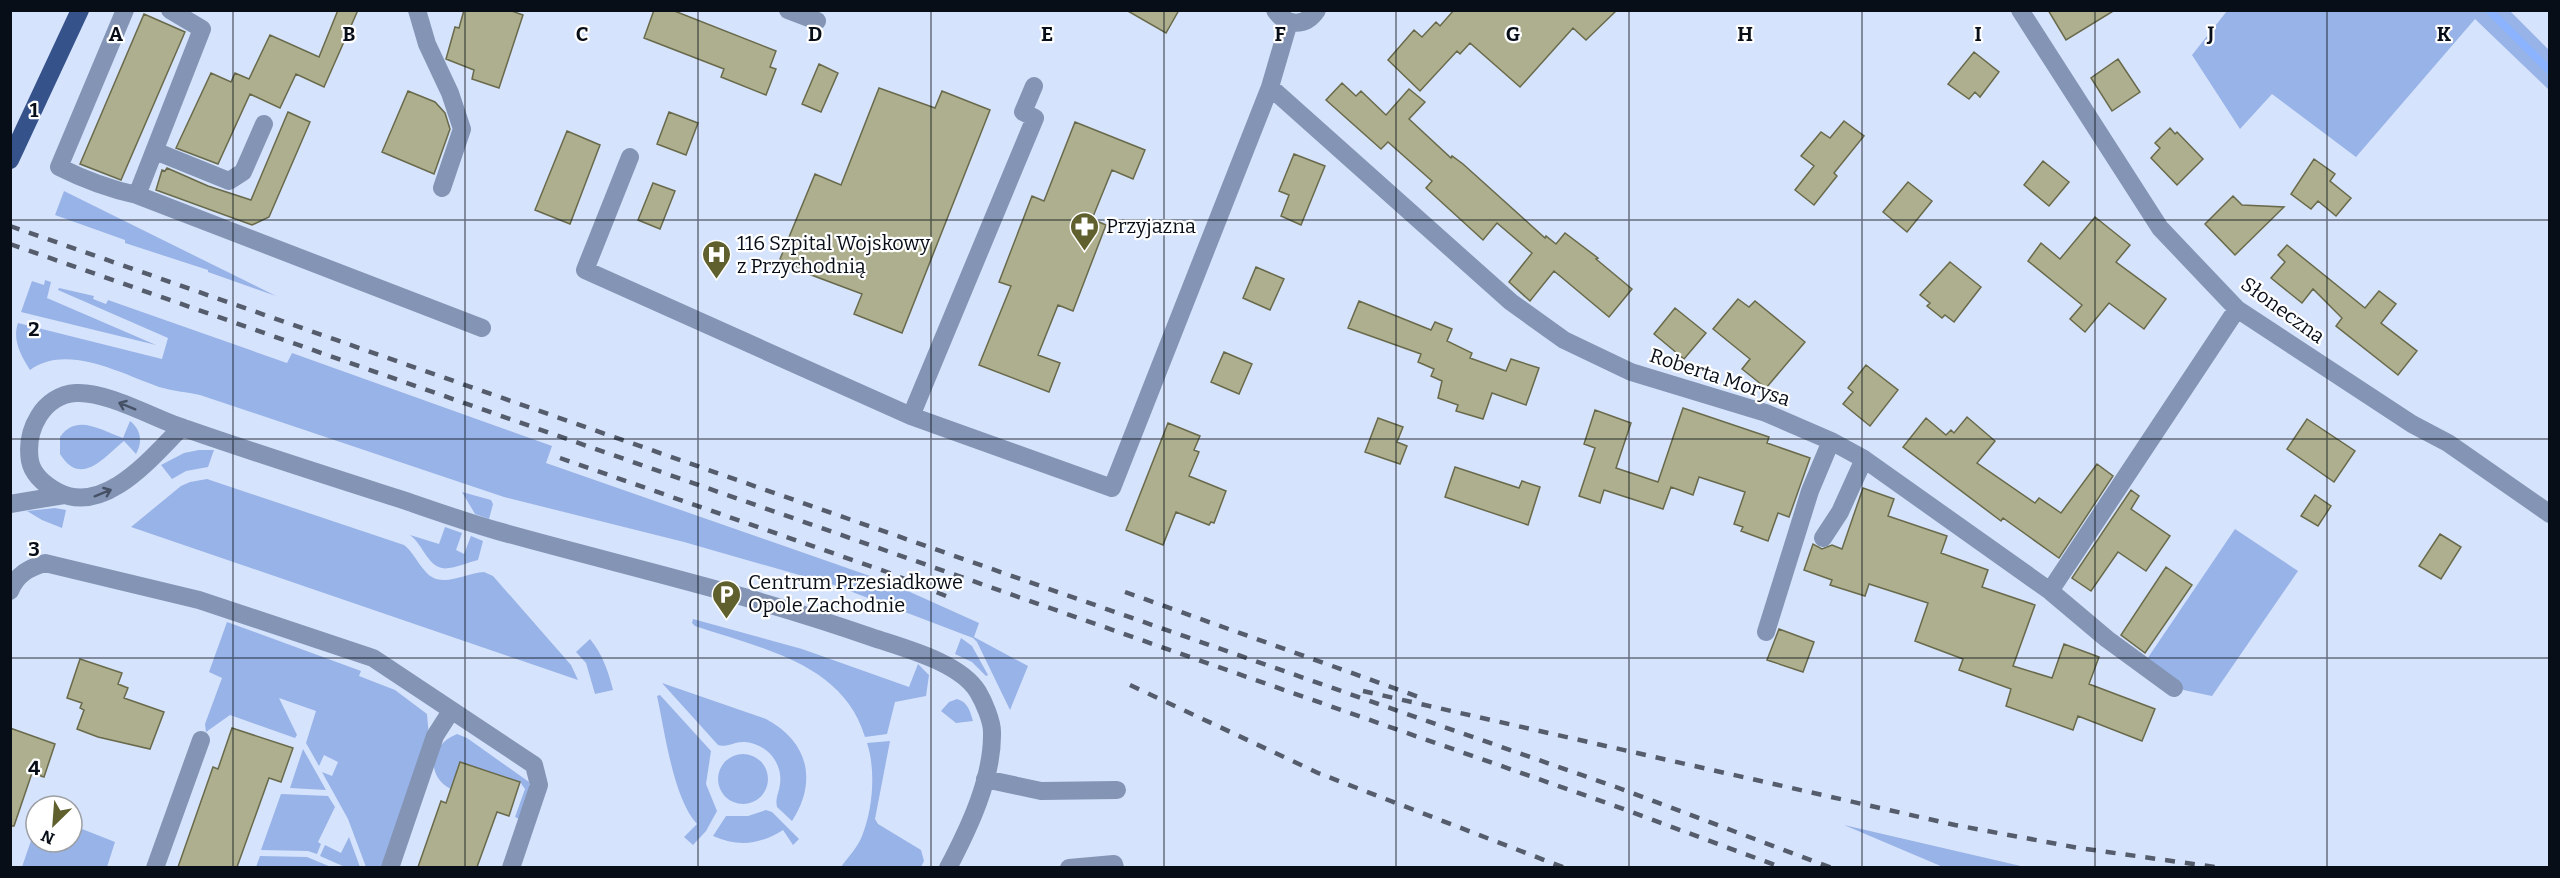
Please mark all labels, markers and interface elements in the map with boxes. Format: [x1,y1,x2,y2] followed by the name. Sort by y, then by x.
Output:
[109,22,124,46] text: A
[343,22,356,46] text: B
[576,22,588,46] text: C
[808,22,822,46] text: D
[1041,22,1053,46] text: E
[1274,22,1286,46] text: F
[1506,22,1520,46] text: G
[1737,22,1753,46] text: H
[1974,22,1982,46] text: I
[2207,22,2215,46] text: J
[2437,22,2452,46] text: K
[30,98,39,122] text: 1
[1069,210,1101,252] pharmacy icon: Przyjazna
[1106,214,1196,239] place label: Przyjazna
[737,231,931,278] place label: 116 Szpital Wojskowy z Przychodnią
[700,238,732,280] hospital icon: 116 Szpital Wojskowy z Przychodnią
[2237,272,2329,348] street label: Słoneczna
[28,317,40,341] text: 2
[1647,343,1793,411] street label: Roberta Morysa
[118,400,137,411] one-way arrow
[93,487,112,498] one-way arrow
[28,537,40,561] text: 3
[748,570,963,617] place label: Centrum Przesiadkowe Opole Zachodnie
[711,578,743,620] parking icon: Centrum Przesiadkowe Opole Zachodnie
[28,756,40,780] text: 4
[24,794,84,854] north arrow
[38,826,57,848] text: N

